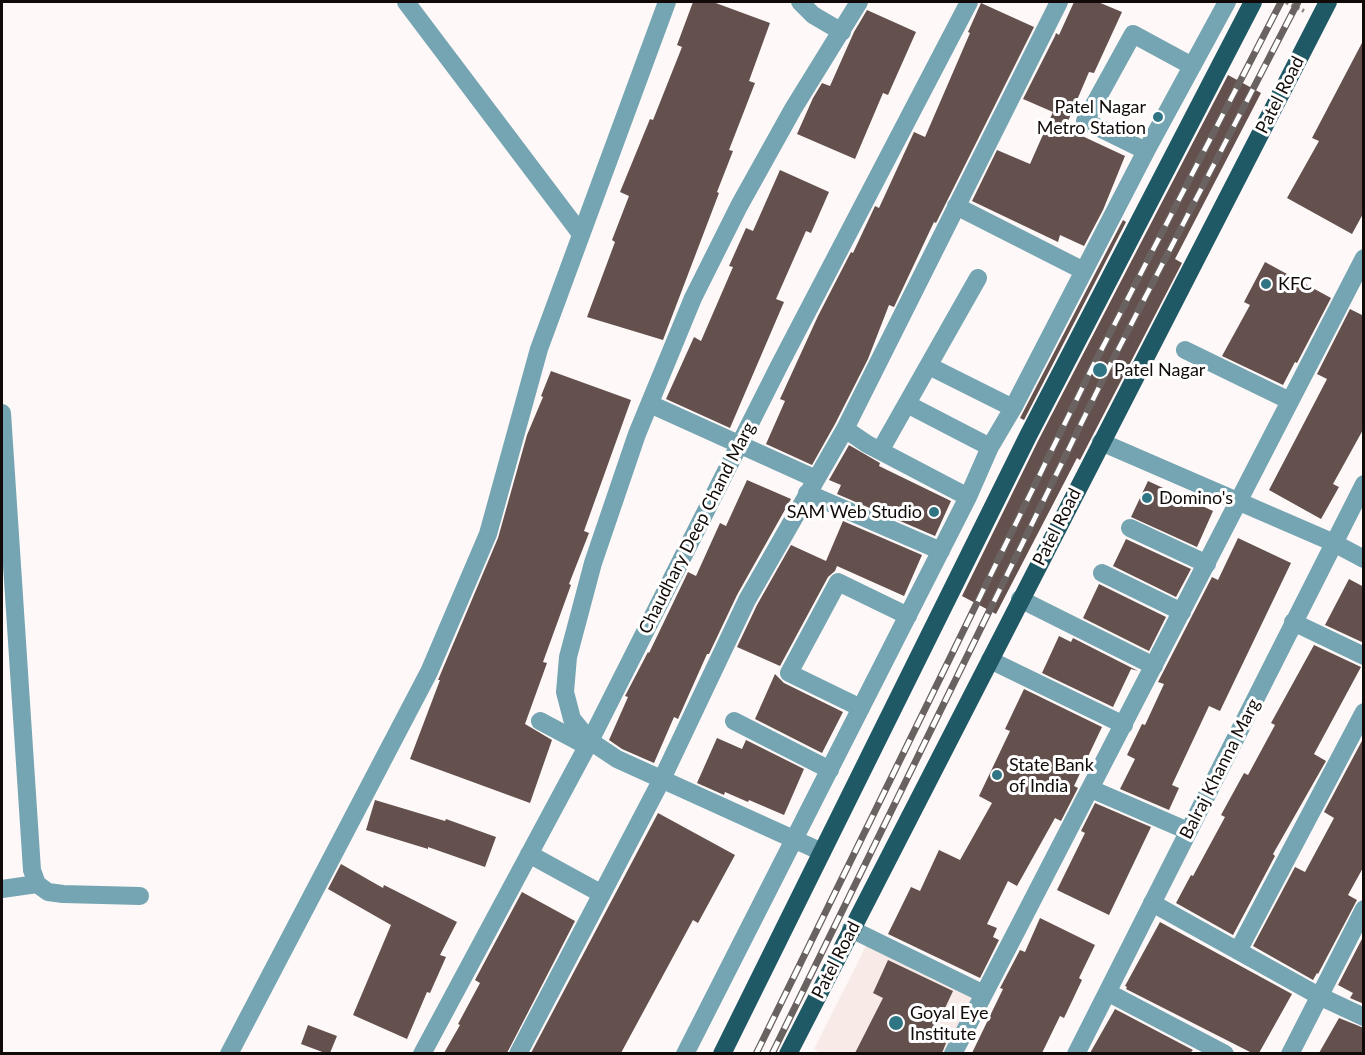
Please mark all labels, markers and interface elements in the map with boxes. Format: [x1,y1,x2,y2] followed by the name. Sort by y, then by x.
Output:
[1251,53,1309,137] street label: Patel Road
[1037,96,1146,138] place label: Patel Nagar Metro Station
[1151,110,1165,124] marker: Patel Nagar Metro Station
[1278,273,1312,295] place label: KFC
[1259,277,1273,291] marker: KFC
[1114,359,1205,381] place label: Patel Nagar
[1091,361,1109,379] marker: Patel Nagar
[634,419,760,637] street label: Chaudhary Deep Chand Marg
[1028,485,1086,569] street label: Patel Road
[1159,487,1233,509] place label: Domino's
[1140,491,1154,505] marker: Domino's
[787,501,922,523] place label: SAM Web Studio
[927,505,941,519] marker: SAM Web Studio
[1175,695,1265,843] street label: Balraj Khanna Marg
[1009,754,1094,796] place label: State Bank of India
[990,768,1004,782] marker: State Bank of India
[807,918,865,1002] street label: Patel Road
[910,1002,988,1044] place label: Goyal Eye Institute
[887,1014,905,1032] marker: Goyal Eye Institute

